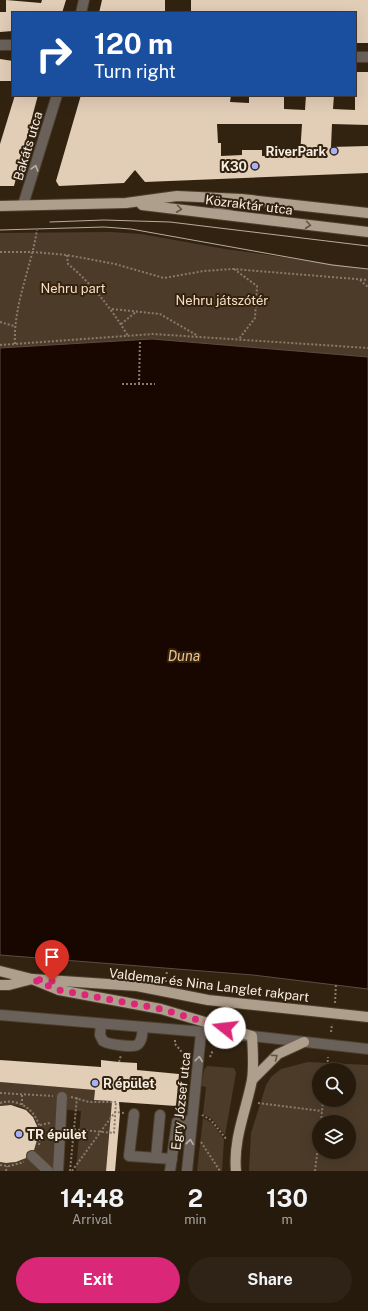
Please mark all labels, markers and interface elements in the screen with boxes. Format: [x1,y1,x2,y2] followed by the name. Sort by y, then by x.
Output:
[94,27,173,60] text: 120 m
[28,28,80,80] icon: right
[94,61,176,82] text: Turn right
[10,110,46,182] street label: Bakáts utca
[266,144,326,159] place label: RiverPark
[329,146,339,156] marker: RiverPark
[221,159,247,174] place label: K30
[250,161,260,171] marker: K30
[30,165,39,172] one-way arrow
[204,192,294,218] street label: Közraktár utca
[176,205,182,214] one-way arrow
[305,220,311,229] one-way arrow
[40,281,106,296] park label: Nehru part
[176,293,268,308] park label: Nehru játszótér
[168,648,200,664] water label: Duna
[35,940,69,981] pin
[41,946,63,968] icon: arrive
[108,965,310,1005] street label: Valdemar és Nina Langlet rakpart
[204,1007,246,1049] position arrow
[168,1051,194,1151] street label: Egry József utca
[271,1055,278,1062] one-way arrow
[194,1056,203,1062] one-way arrow
[312,1063,356,1159] map controls
[312,1063,356,1107] button: search
[103,1076,155,1091] place label: R épület
[90,1078,100,1088] marker: R épület
[312,1115,356,1159] button: layers
[27,1127,87,1142] place label: TR épület
[14,1129,24,1139] marker: TR épület
[185,1139,194,1145] one-way arrow
[60,1184,124,1212] text: 14:48
[188,1184,203,1212] text: 2
[266,1184,308,1212] text: 130
[72,1212,112,1227] text: Arrival
[184,1212,206,1227] text: min
[282,1212,293,1227] text: m
[16,1257,180,1303] button: Exit
[188,1257,352,1303] button: Share

